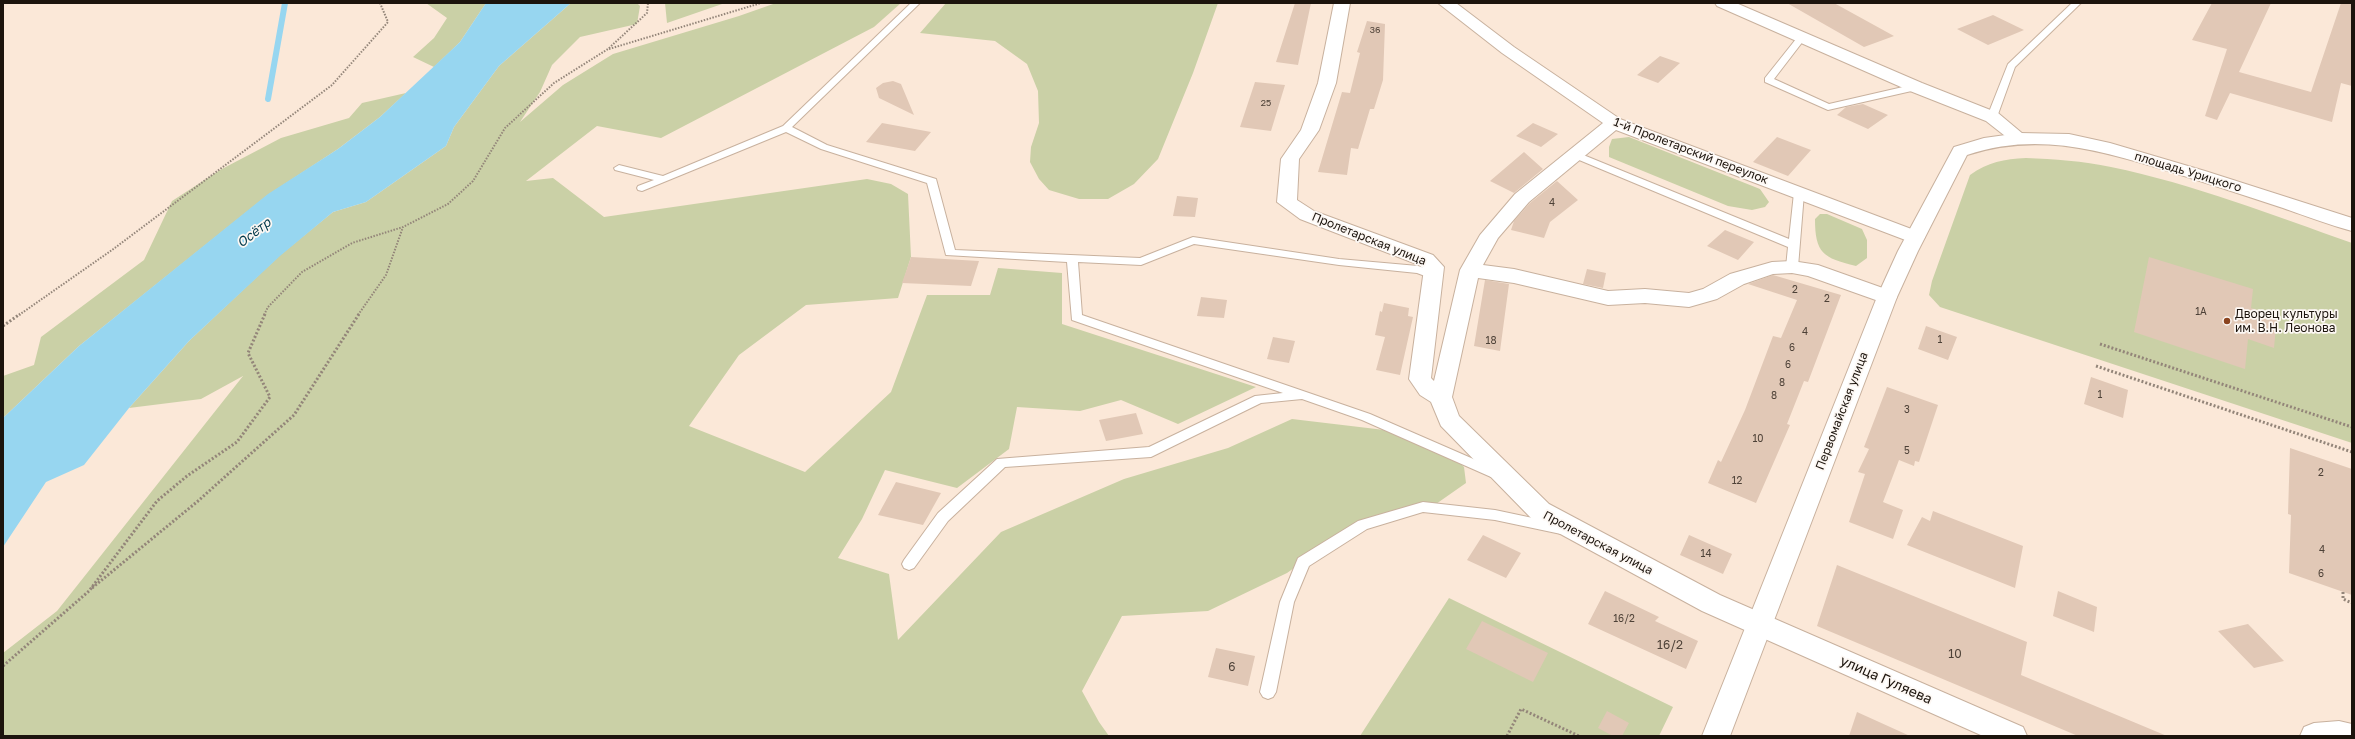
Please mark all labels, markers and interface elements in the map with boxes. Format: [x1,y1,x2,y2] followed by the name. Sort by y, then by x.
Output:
[1370,25,1380,35] house number: 36
[1261,98,1271,108] house number: 25
[1612,115,1770,187] street label: 1-й Пролетарский переулок
[2133,149,2243,195] street label: площадь Урицкого
[1549,197,1555,209] house number: 4
[1310,209,1428,269] street label: Пролетарская улица
[234,215,274,251] water label: Осётр
[1792,284,1798,296] house number: 2
[1824,293,1830,305] house number: 2
[2195,306,2207,318] house number: 1А
[2235,307,2338,335] place label: Дворец культуры им. В.Н. Леонова
[2222,316,2232,326] marker: Дворец культуры им. В.Н. Леонова
[1802,326,1808,338] house number: 4
[1938,334,1942,346] house number: 1
[1486,335,1496,347] house number: 18
[1789,342,1795,354] house number: 6
[1813,350,1871,472] street label: Первомайская улица
[1785,359,1791,371] house number: 6
[1779,377,1785,389] house number: 8
[2098,389,2102,401] house number: 1
[1771,390,1777,402] house number: 8
[1904,404,1910,416] house number: 3
[1752,433,1764,445] house number: 10
[1904,445,1910,457] house number: 5
[2318,467,2324,479] house number: 2
[1732,475,1742,487] house number: 12
[1541,508,1655,578] street label: Пролетарская улица
[2319,544,2325,556] house number: 4
[1701,548,1711,560] house number: 14
[2318,568,2324,580] house number: 6
[1613,613,1635,625] house number: 16/2
[1657,638,1683,652] house number: 16/2
[1948,647,1962,661] house number: 10
[1837,652,1935,708] street label: улица Гуляева
[1228,660,1236,674] house number: 6

